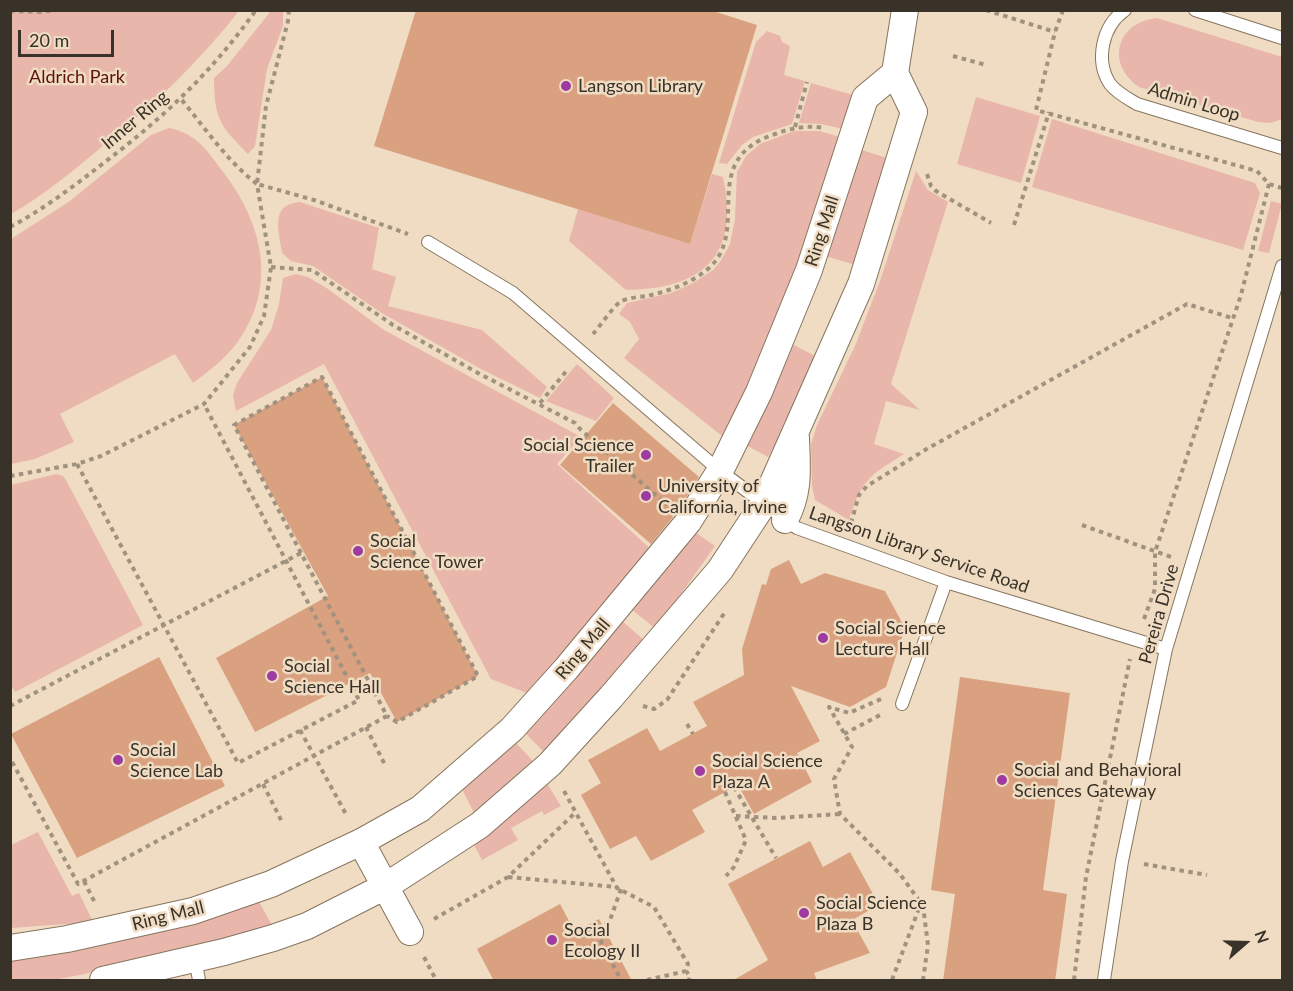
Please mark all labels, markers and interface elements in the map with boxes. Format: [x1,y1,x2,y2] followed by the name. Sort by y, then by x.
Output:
[21,18,117,56] scale bar
[29,29,69,51] text: 20 m
[29,66,125,88] park label: Aldrich Park
[578,75,703,97] place label: Langson Library
[1145,78,1243,126] street label: Admin Loop
[559,79,573,93] marker: Langson Library
[97,86,173,154] street label: Inner Ring
[800,193,844,269] street label: Ring Mall
[523,434,634,476] place label: Social Science Trailer
[639,448,653,462] marker: Social Science Trailer
[658,475,787,518] place label: University of California, Irvine
[639,489,653,503] marker: University of California, Irvine
[806,502,1032,598] street label: Langson Library Service Road
[370,530,483,572] place label: Social Science Tower
[351,544,365,558] marker: Social Science Tower
[1134,562,1184,666] street label: Pereira Drive
[551,614,615,684] street label: Ring Mall
[835,617,946,660] place label: Social Science Lecture Hall
[816,631,830,645] marker: Social Science Lecture Hall
[284,655,380,698] place label: Social Science Hall
[265,669,279,683] marker: Social Science Hall
[130,739,223,782] place label: Social Science Lab
[712,750,823,792] place label: Social Science Plaza A
[111,753,125,767] marker: Social Science Lab
[1014,759,1182,802] place label: Social and Behavioral Sciences Gateway
[693,764,707,778] marker: Social Science Plaza A
[995,773,1009,787] marker: Social and Behavioral Sciences Gateway
[816,892,927,934] place label: Social Science Plaza B
[130,897,206,935] street label: Ring Mall
[797,906,811,920] marker: Social Science Plaza B
[1215,913,1275,973] north arrow
[564,919,640,962] place label: Social Ecology II
[1251,928,1273,946] text: N
[545,933,559,947] marker: Social Ecology II

